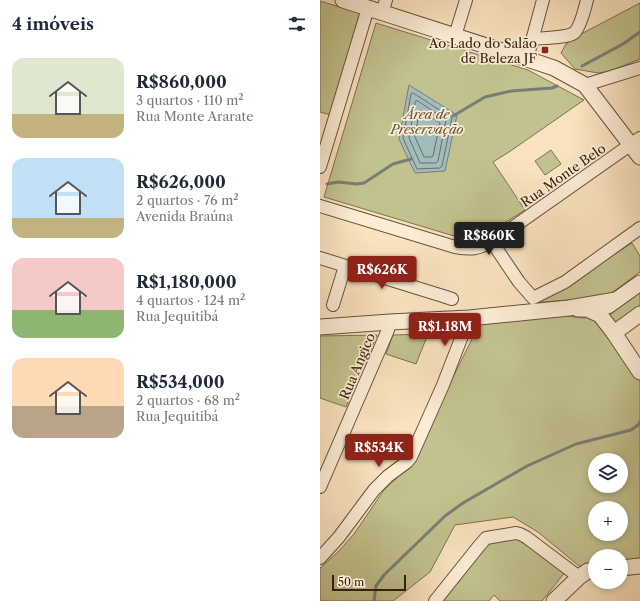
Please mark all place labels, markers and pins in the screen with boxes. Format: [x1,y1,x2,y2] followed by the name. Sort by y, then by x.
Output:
[428,35,538,66] place label: Ao Lado do Salão de Beleza JF
[540,45,550,55] marker: Ao Lado do Salão de Beleza JF
[456,222,522,256] pin: R$860K
[349,256,415,290] pin: R$626K
[408,313,482,347] pin: R$1.18M
[346,434,412,468] pin: R$534K

